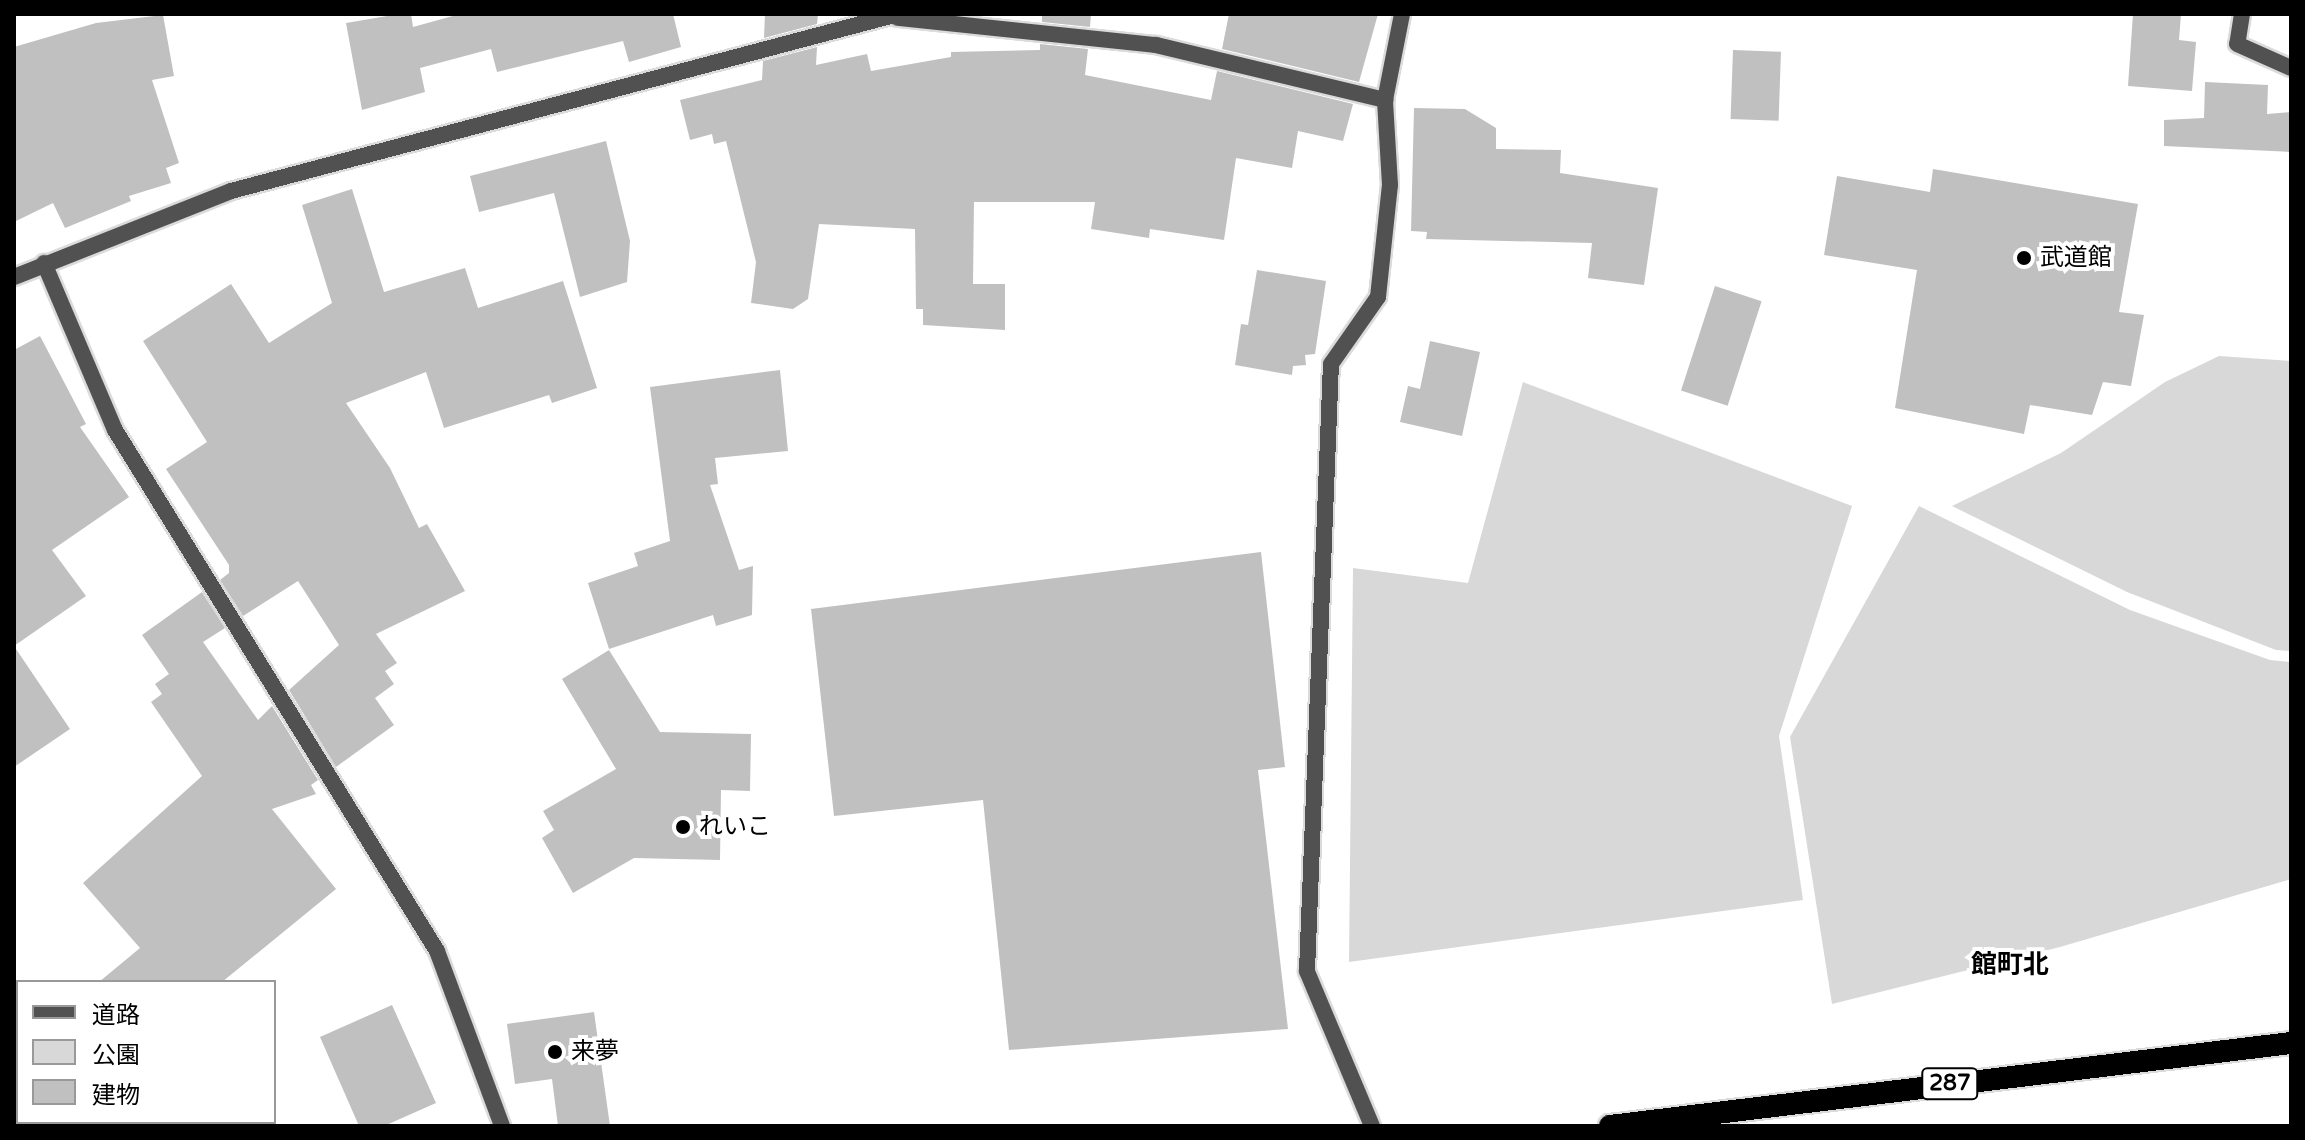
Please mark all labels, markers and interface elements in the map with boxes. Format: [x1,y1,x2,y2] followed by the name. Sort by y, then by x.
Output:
[2040,244,2112,272] place label: 武道館
[2015,249,2033,267] marker: 武道館
[699,813,771,841] place label: れいこ
[674,818,692,836] marker: れいこ
[1971,949,2049,981] district label: 館町北
[16,980,276,1124] legend
[92,1001,140,1030] text: 道路
[571,1038,619,1066] place label: 来夢
[92,1041,140,1070] text: 公園
[546,1043,564,1061] marker: 来夢
[1920,1066,1980,1102] road number: 287
[92,1081,140,1110] text: 建物

